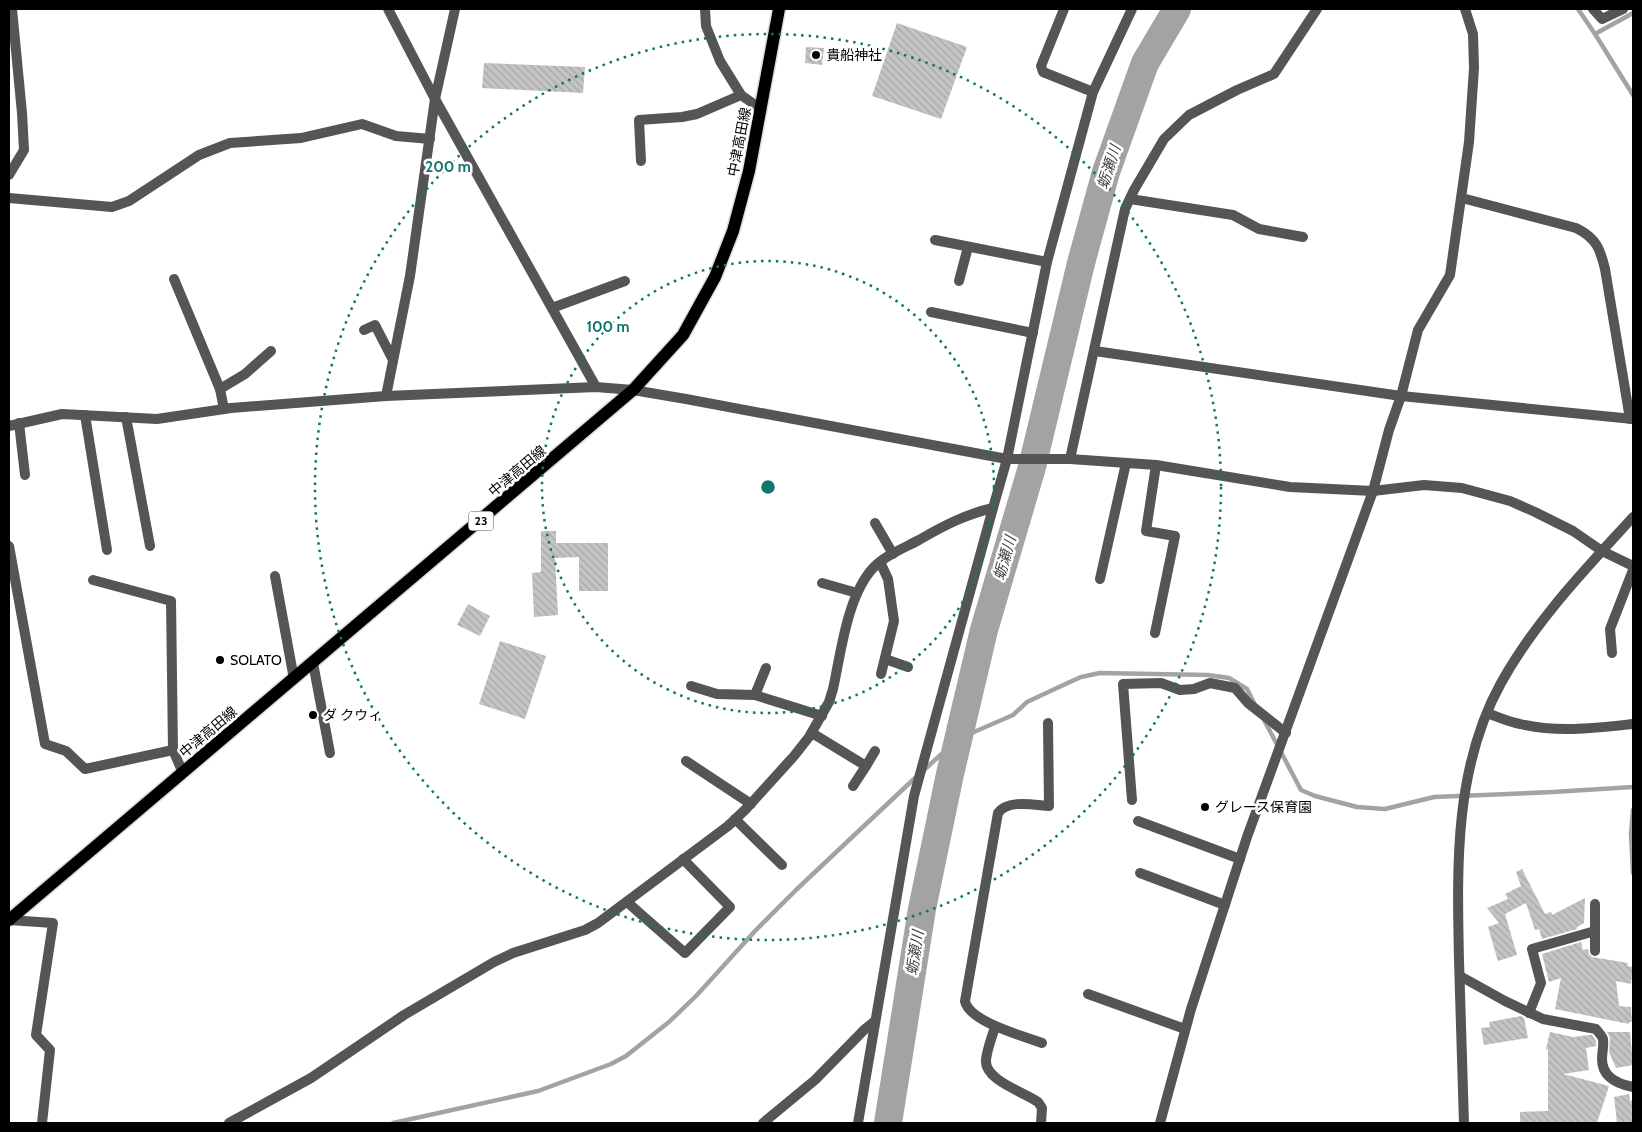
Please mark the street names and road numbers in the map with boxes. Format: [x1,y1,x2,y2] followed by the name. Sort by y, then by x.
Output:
[723,106,755,178] street label: 中津高田線
[484,442,550,500] street label: 中津高田線
[468,512,494,530] road number: 23
[175,703,241,761] street label: 中津高田線

